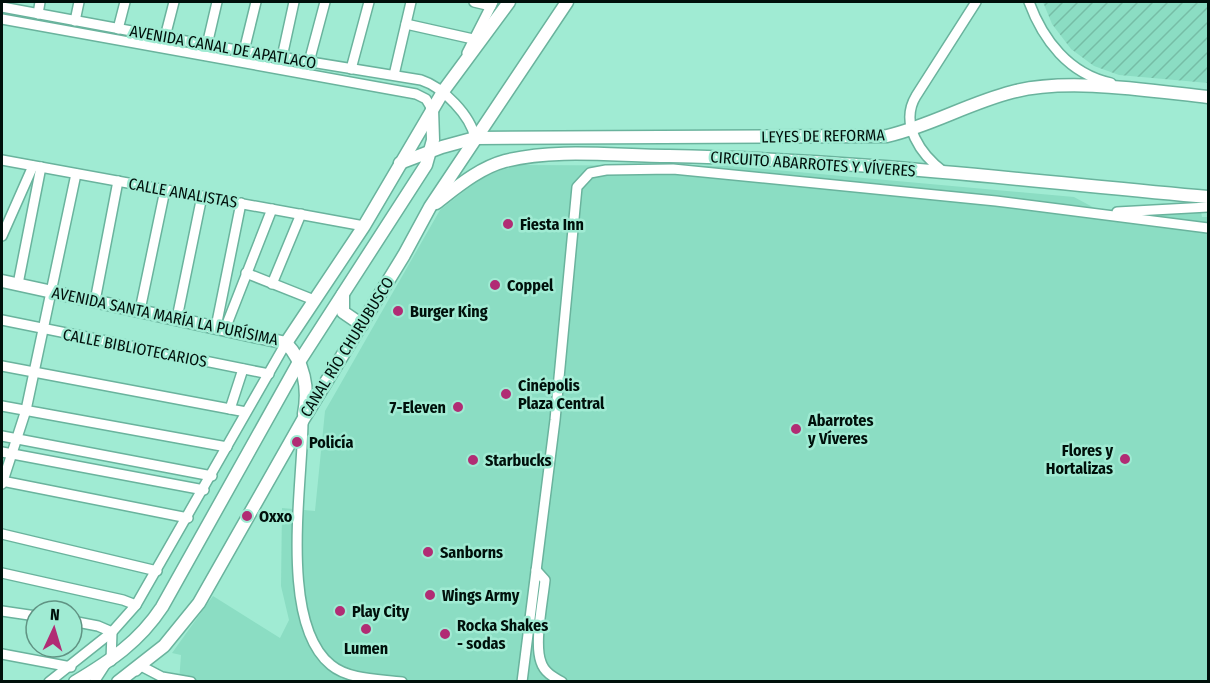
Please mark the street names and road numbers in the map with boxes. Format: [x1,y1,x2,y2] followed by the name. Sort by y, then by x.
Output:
[128,21,318,73] street label: AVENIDA CANAL DE APATLACO
[761,125,886,147] street label: LEYES DE REFORMA
[710,147,916,181] street label: CIRCUITO ABARROTES Y VÍVERES
[127,174,239,212] street label: CALLE ANALISTAS
[296,274,398,420] street label: CANAL RÍO CHURUBUSCO
[50,283,280,349] street label: AVENIDA SANTA MARÍA LA PURÍSIMA
[61,325,209,371] street label: CALLE BIBLIOTECARIOS

